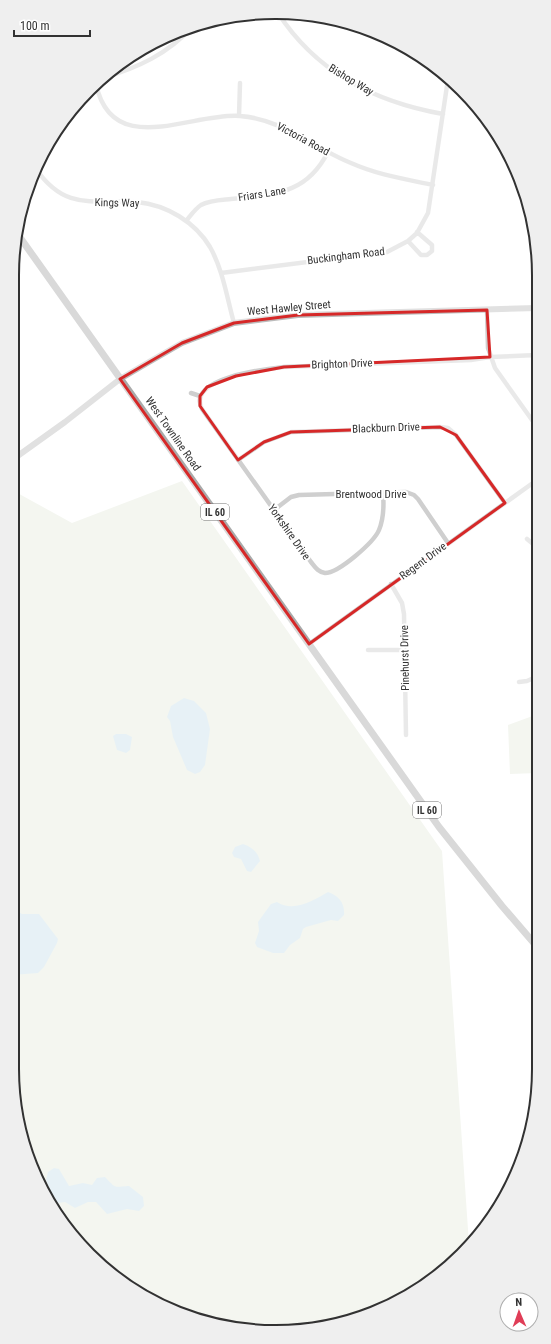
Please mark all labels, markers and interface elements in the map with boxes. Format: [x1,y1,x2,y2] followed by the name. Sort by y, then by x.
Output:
[14,12,90,38] scale bar
[20,19,50,33] text: 100 m
[326,61,376,99] street label: Bishop Way
[274,120,332,158] street label: Victoria Road
[237,184,287,204] street label: Friars Lane
[94,196,140,210] street label: Kings Way
[306,245,386,267] street label: Buckingham Road
[247,298,331,318] street label: West Hawley Street
[311,356,373,372] street label: Brighton Drive
[143,395,203,473] street label: West Townline Road
[352,420,420,436] street label: Blackburn Drive
[335,488,407,501] street label: Brentwood Drive
[265,502,313,562] street label: Yorkshire Drive
[201,504,229,520] road number: IL 60
[397,540,449,582] street label: Regent Drive
[398,625,412,691] street label: Pinehurst Drive
[413,802,441,818] road number: IL 60
[499,1292,539,1332] north arrow
[515,1296,523,1309] text: N

